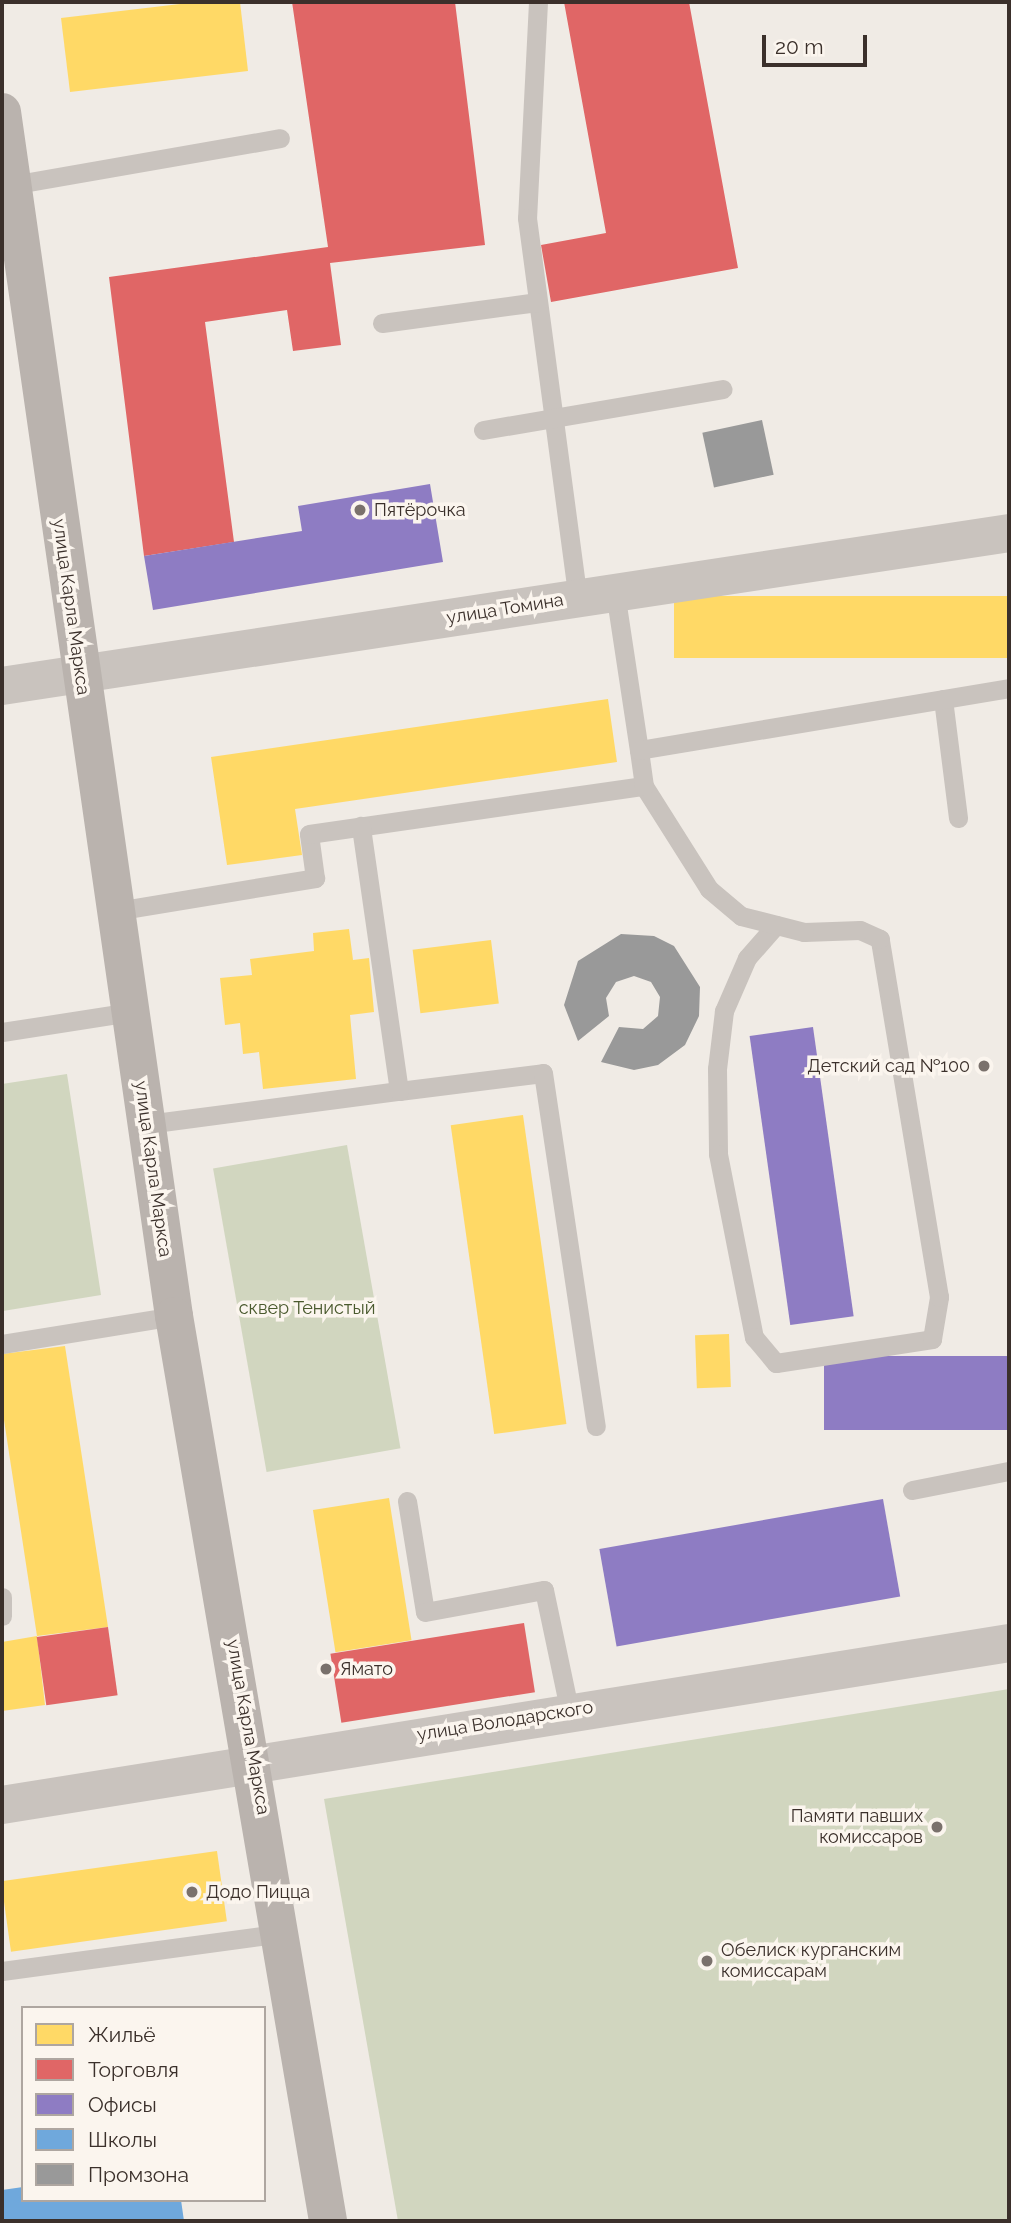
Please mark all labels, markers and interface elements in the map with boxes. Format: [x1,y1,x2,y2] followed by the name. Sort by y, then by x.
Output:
[766,21,871,65] scale bar
[775,34,823,59] text: 20 m
[374,499,466,521] place label: Пятёрочка
[352,502,368,518] marker: Пятёрочка
[48,518,94,696] street label: улица Карла Маркса
[445,589,565,629] street label: улица Томина
[807,1055,970,1077] place label: Детский сад №100
[976,1058,992,1074] marker: Детский сад №100
[130,1080,176,1258] street label: улица Карла Маркса
[238,1297,376,1319] park label: сквер Тенистый
[222,1638,274,1816] street label: улица Карла Маркса
[340,1658,393,1680] place label: Ямато
[318,1661,334,1677] marker: Ямато
[415,1696,595,1746] street label: улица Володарского
[791,1806,923,1848] place label: Памяти павших комиссаров
[929,1819,945,1835] marker: Памяти павших комиссаров
[206,1881,310,1903] place label: Додо Пицца
[184,1884,200,1900] marker: Додо Пицца
[721,1940,901,1982] place label: Обелиск курганским комиссарам
[699,1953,715,1969] marker: Обелиск курганским комиссарам
[21,2006,266,2202] legend
[88,2022,156,2047] text: Жильё
[88,2057,179,2082] text: Торговля
[88,2092,157,2117] text: Офисы
[88,2127,157,2152] text: Школы
[88,2162,189,2187] text: Промзона

